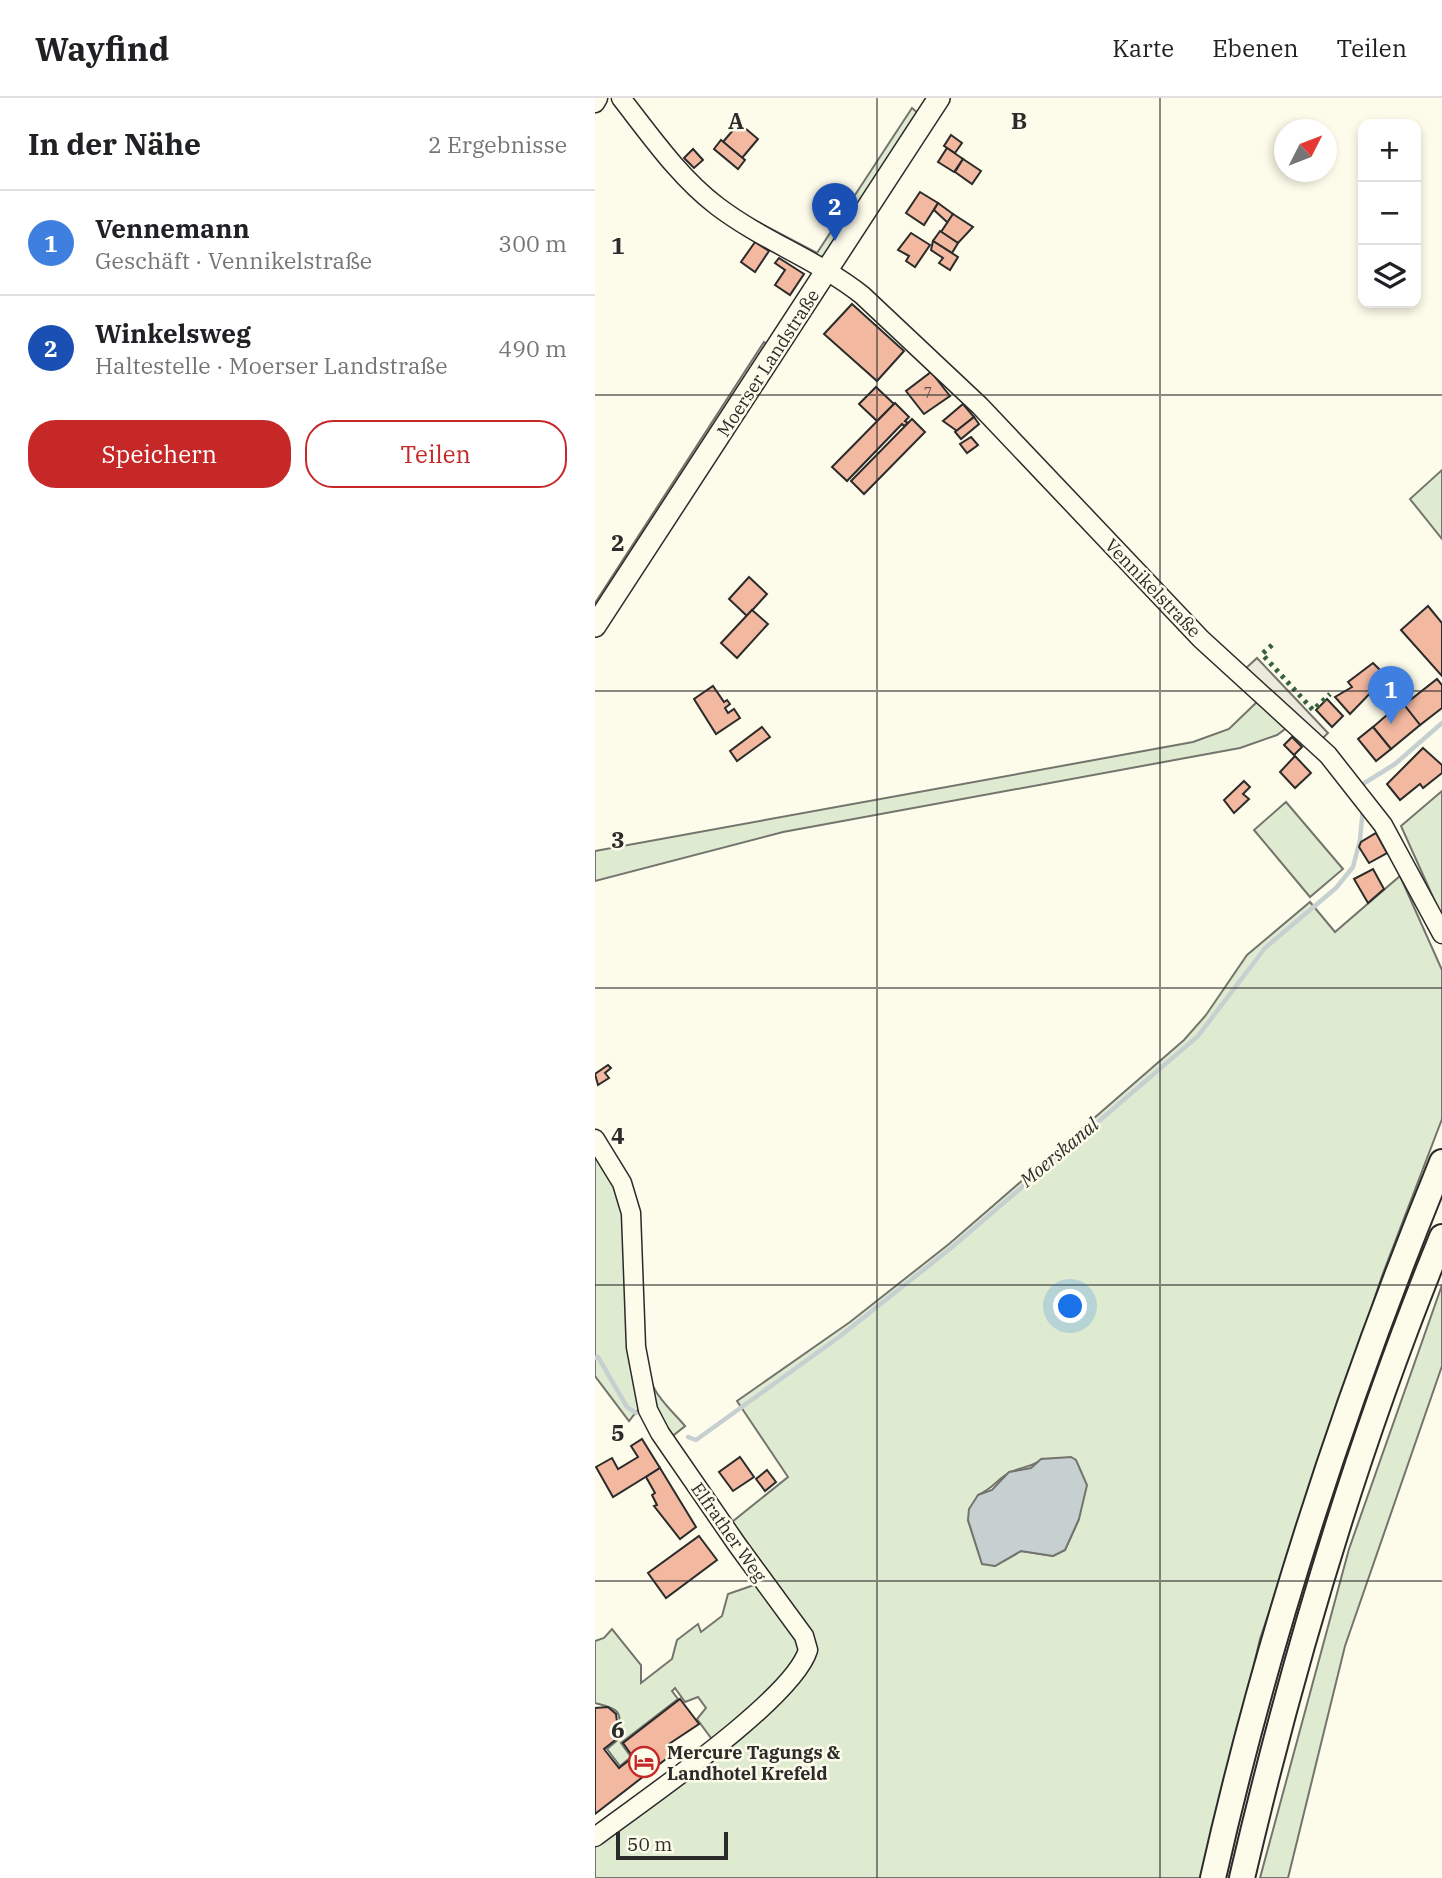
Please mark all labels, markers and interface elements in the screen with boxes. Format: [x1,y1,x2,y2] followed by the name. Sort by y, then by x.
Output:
[35,27,169,70] text: Wayfind
[1112,32,1174,64] text: Karte
[1212,32,1299,64] text: Ebenen
[1337,32,1407,64] text: Teilen
[728,105,744,135] text: A
[1011,105,1027,135] text: B
[1274,119,1337,182] north arrow
[1358,119,1421,308] map controls
[1358,119,1421,182] button: +
[28,124,201,163] text: In der Nähe
[428,129,567,159] text: 2 Ergebnisse
[1358,182,1421,245] button: −
[812,183,858,241] pin: 2
[95,211,250,245] text: Vennemann
[44,228,58,258] text: 1
[498,228,567,258] text: 300 m
[611,230,625,260] text: 1
[95,245,372,275] text: Geschäft · Vennikelstraße
[1358,245,1421,308] button: layers
[712,285,824,441] street label: Moerser Landstraße
[95,316,251,350] text: Winkelsweg
[44,333,58,363] text: 2
[498,333,567,363] text: 490 m
[95,350,448,380] text: Haltestelle · Moerser Landstraße
[924,384,932,402] house number: 7
[28,420,291,488] button: Speichern
[305,420,567,488] button: Teilen
[611,527,625,557] text: 2
[1100,534,1206,642] street label: Vennikelstraße
[1368,666,1414,724] pin: 1
[611,824,625,854] text: 3
[1014,1112,1104,1192] water label: Moerskanal
[611,1120,625,1150] text: 4
[1053,1289,1087,1323] your location
[611,1417,625,1447] text: 5
[686,1478,772,1586] street label: Elfrather Weg
[611,1714,625,1744] text: 6
[667,1741,841,1785] place label: Mercure Tagungs & Landhotel Krefeld
[627,1745,661,1779] hotel icon: Mercure Tagungs & Landhotel Krefeld
[616,1829,728,1861] scale bar
[627,1832,672,1856] text: 50 m

